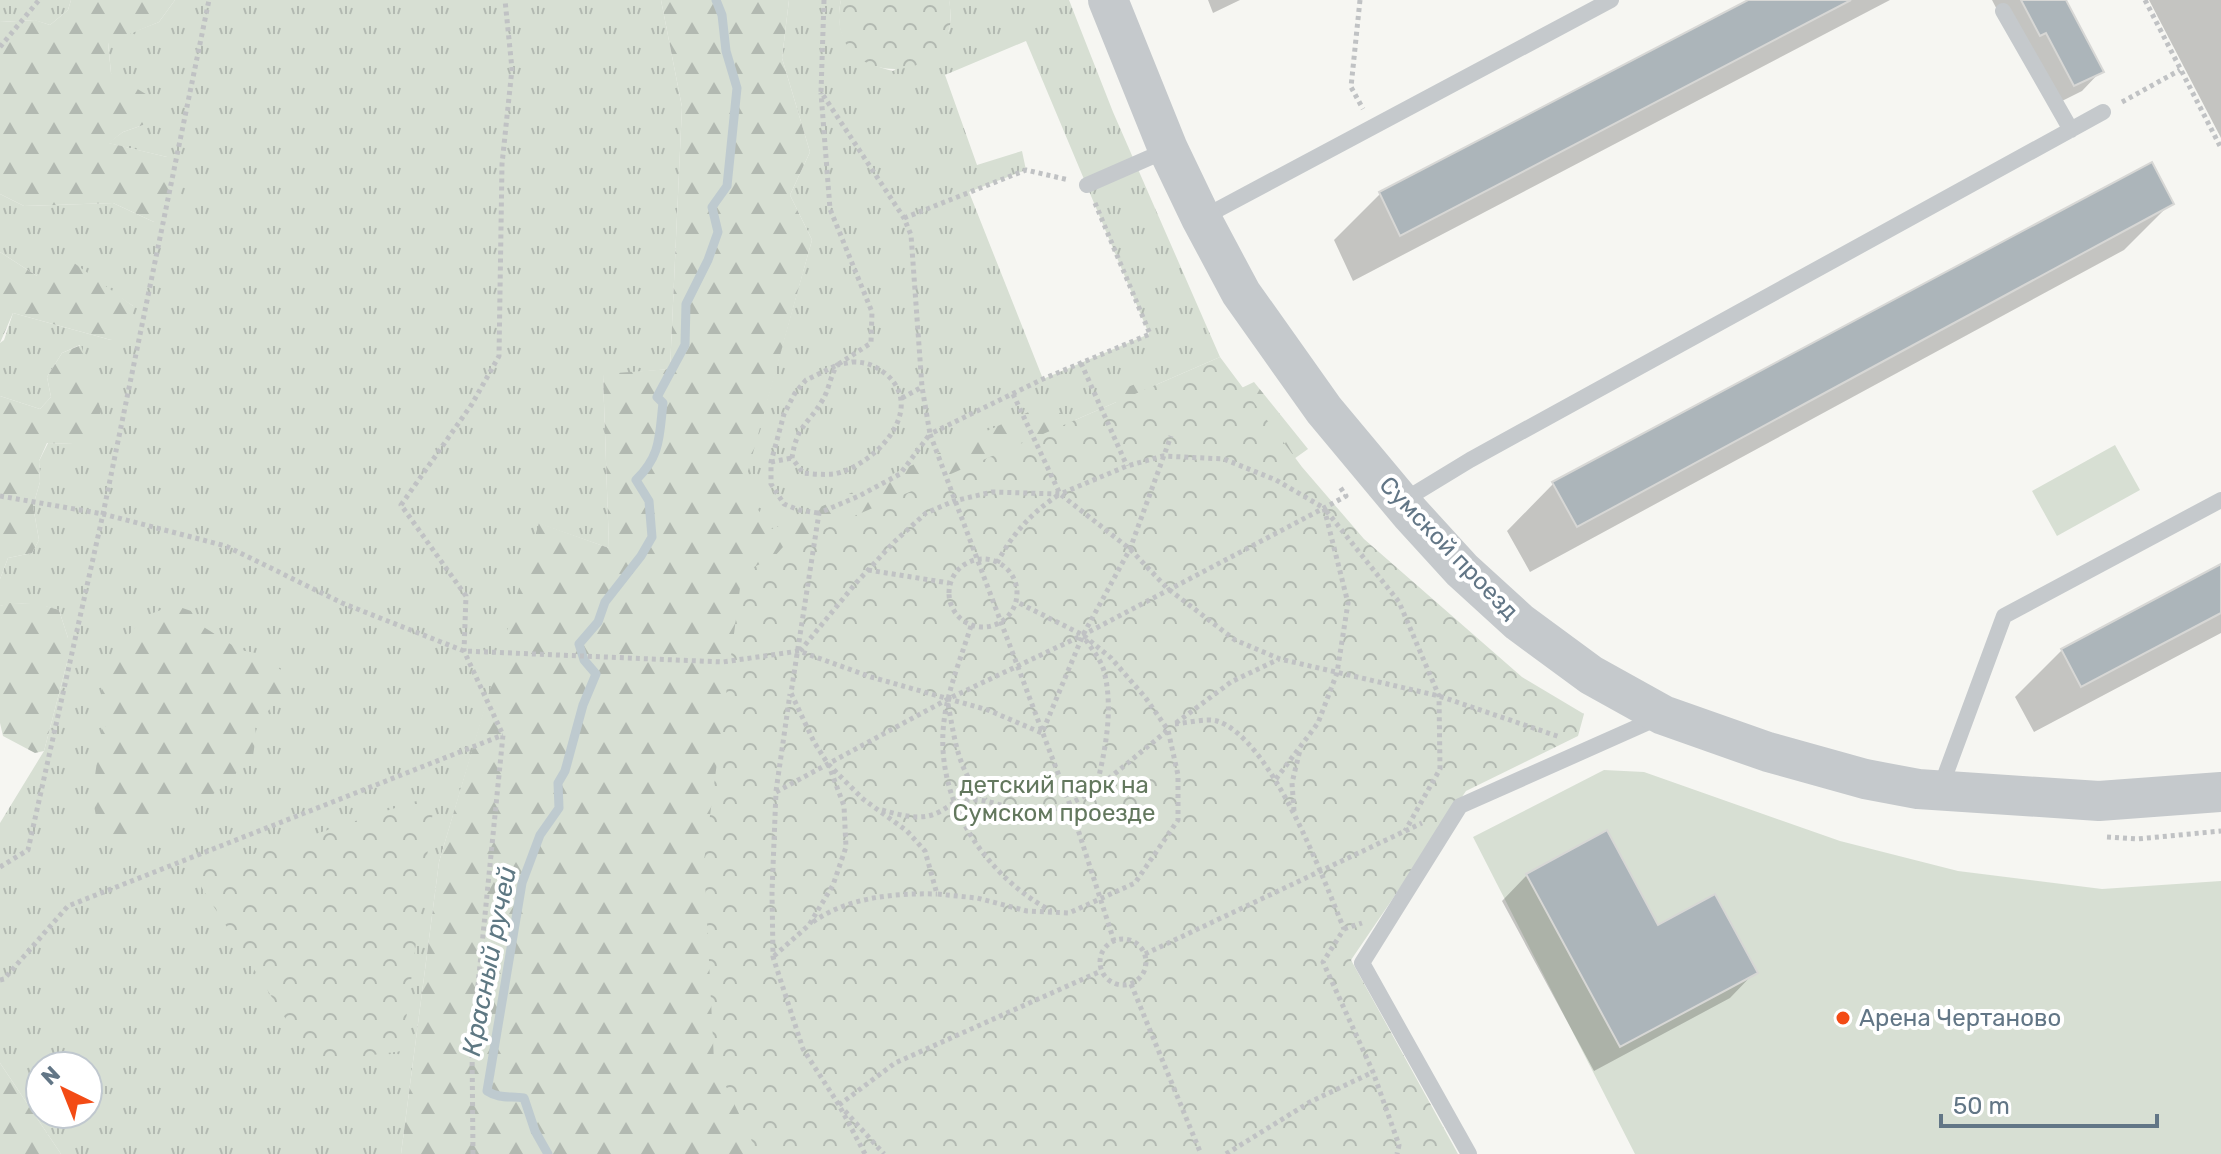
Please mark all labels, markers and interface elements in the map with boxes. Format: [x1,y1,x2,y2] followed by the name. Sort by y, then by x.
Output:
[1374,471,1524,625] street label: Сумской проезд
[953,771,1155,827] park label: детский парк на Сумском проезде
[456,864,523,1058] water label: Красный ручей
[1859,1004,2061,1032] place label: Арена Чертаново
[1834,1009,1852,1027] marker: Арена Чертаново
[24,1050,104,1130] north arrow
[36,1060,66,1091] text: N
[1941,1078,2157,1128] scale bar
[1953,1092,2010,1120] text: 50 m

